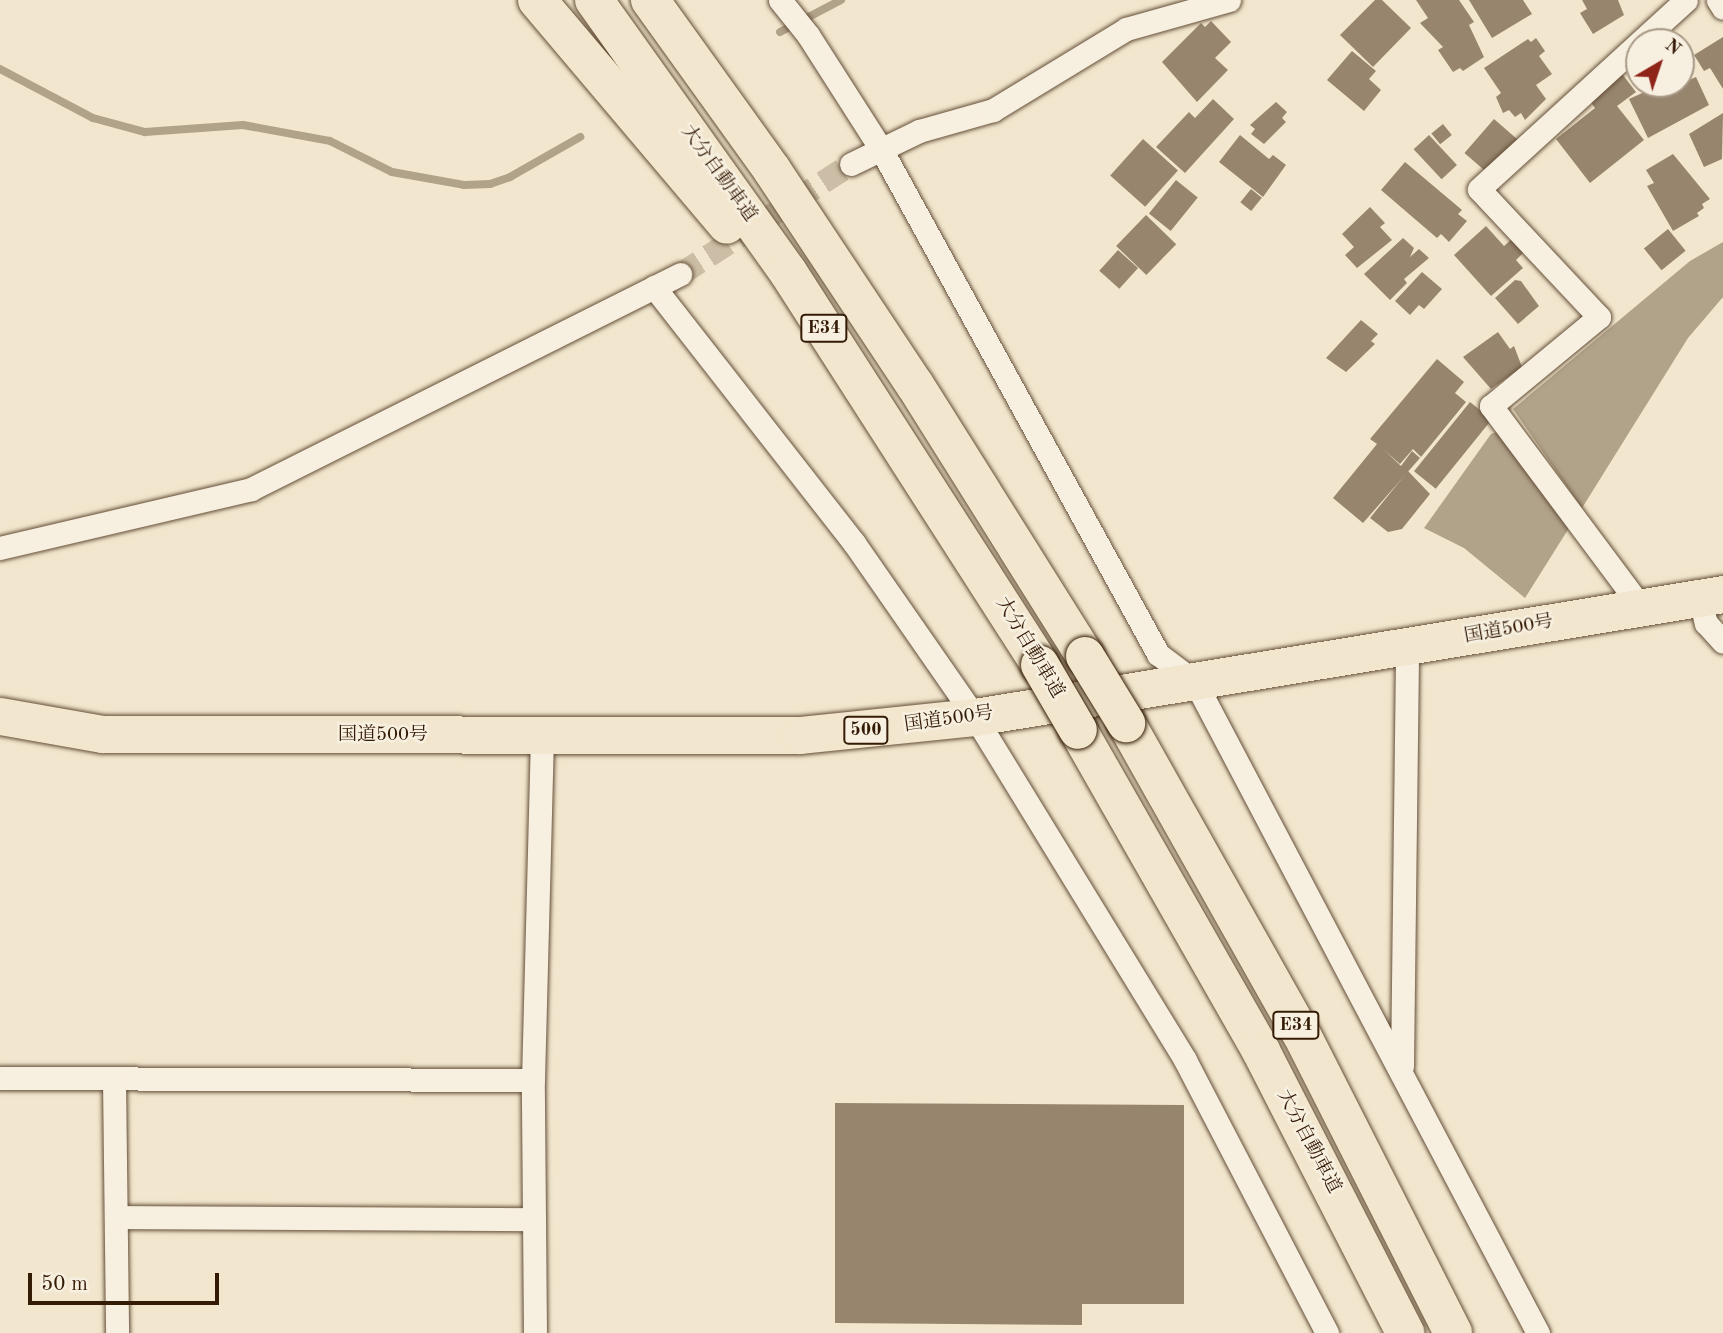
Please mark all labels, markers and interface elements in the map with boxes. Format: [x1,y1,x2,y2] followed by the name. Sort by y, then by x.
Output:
[1625,28,1695,98] north arrow
[1661,36,1684,60] text: N
[675,121,761,227] street label: 大分自動車道
[800,314,848,342] road number: E34
[990,593,1068,703] street label: 大分自動車道
[1463,611,1555,649] street label: 国道500号
[903,702,995,738] street label: 国道500号
[843,716,889,744] road number: 500
[338,725,428,747] street label: 国道500号
[1272,1010,1320,1040] road number: E34
[1271,1086,1345,1198] street label: 大分自動車道
[32,1260,222,1304] scale bar
[41,1274,88,1295] text: 50 m

